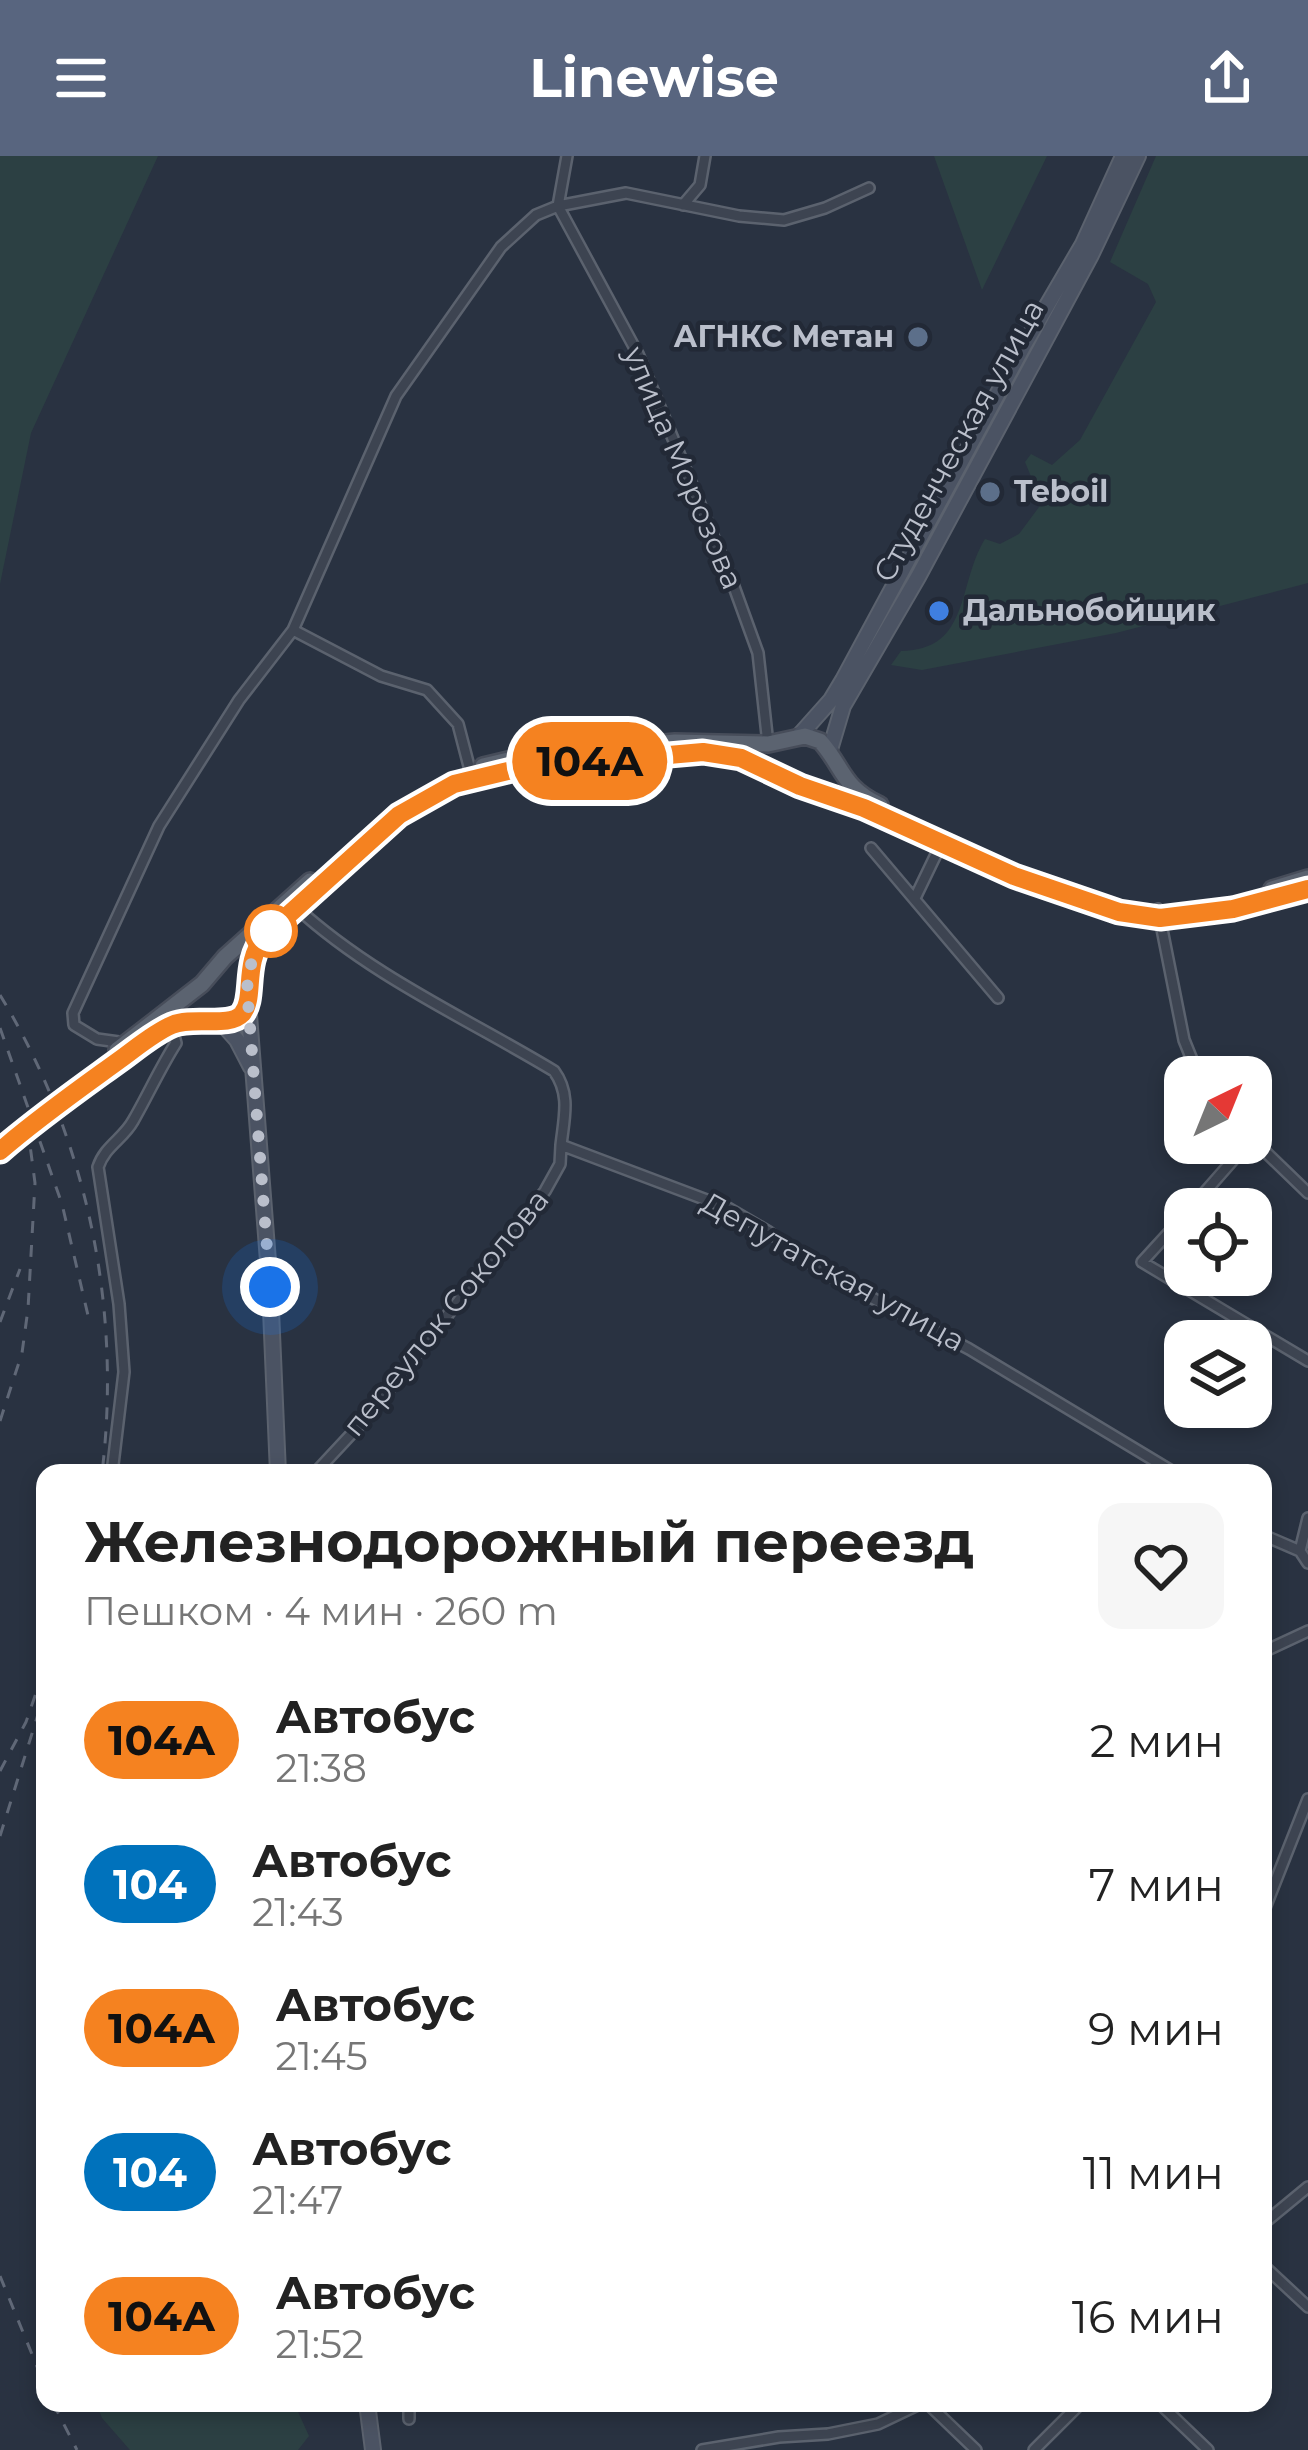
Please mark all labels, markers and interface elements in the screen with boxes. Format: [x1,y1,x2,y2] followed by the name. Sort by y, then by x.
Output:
[48,45,114,111] icon: menu
[529,45,779,111] text: Linewise
[1194,45,1260,111] icon: share
[865,293,1052,588] street label: Студенческая улица
[674,318,894,355] place label: АГНКС Метан
[905,324,931,350] marker: АГНКС Метан
[615,340,751,595] street label: улица Морозова
[1014,473,1108,510] place label: Teboil
[977,479,1003,505] marker: Teboil
[963,592,1216,629] place label: Дальнобойщик
[926,598,952,624] marker: Дальнобойщик
[506,722,674,800] line badge: 104А
[536,735,644,787] text: 104А
[246,906,296,956] unlabelled marker
[1164,1056,1272,1164] north arrow
[1164,1056,1272,1428] map controls
[335,1182,556,1443] street label: переулок Соколова
[695,1184,971,1359] street label: Депутатская улица
[1164,1188,1272,1296] button: locate
[240,1257,300,1317] your location
[1164,1320,1272,1428] button: layers
[1098,1503,1224,1629] button: heart
[84,1507,974,1576] text: Железнодорожный переезд
[84,1587,558,1635] text: Пешком · 4 мин · 260 m
[275,1689,475,1744] text: Автобус
[1090,1713,1224,1768] text: 2 мин
[108,1714,215,1766] text: 104А
[275,1744,367,1792] text: 21:38
[252,1833,452,1888] text: Автобус
[1089,1857,1224,1912] text: 7 мин
[113,1858,187,1910] text: 104
[252,1888,344,1936] text: 21:43
[275,1977,475,2032] text: Автобус
[1088,2001,1224,2056] text: 9 мин
[108,2002,215,2054] text: 104А
[275,2032,368,2080] text: 21:45
[252,2121,452,2176] text: Автобус
[1083,2145,1224,2200] text: 11 мин
[113,2146,187,2198] text: 104
[252,2176,343,2224] text: 21:47
[275,2265,475,2320] text: Автобус
[1072,2289,1224,2344] text: 16 мин
[108,2290,215,2342] text: 104А
[275,2320,364,2368] text: 21:52

